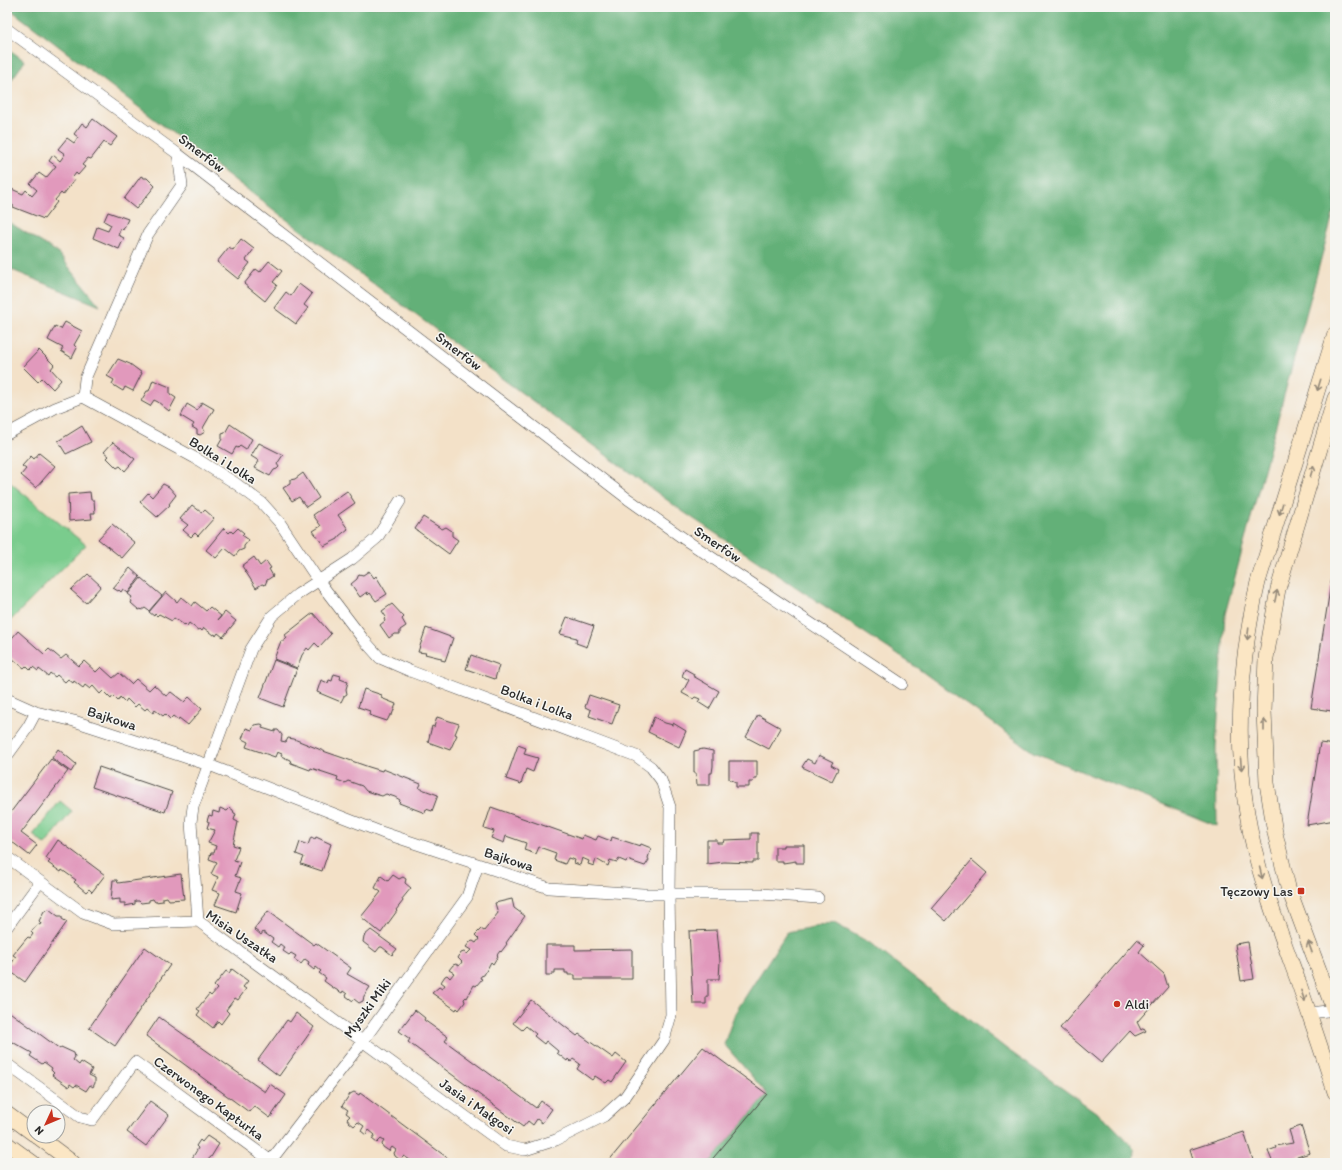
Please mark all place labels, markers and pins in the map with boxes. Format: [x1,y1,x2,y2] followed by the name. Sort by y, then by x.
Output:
[1220,883,1293,900] place label: Tęczowy Las
[1296,886,1306,896] marker: Tęczowy Las
[1125,996,1149,1013] place label: Aldi
[1112,999,1122,1009] marker: Aldi

